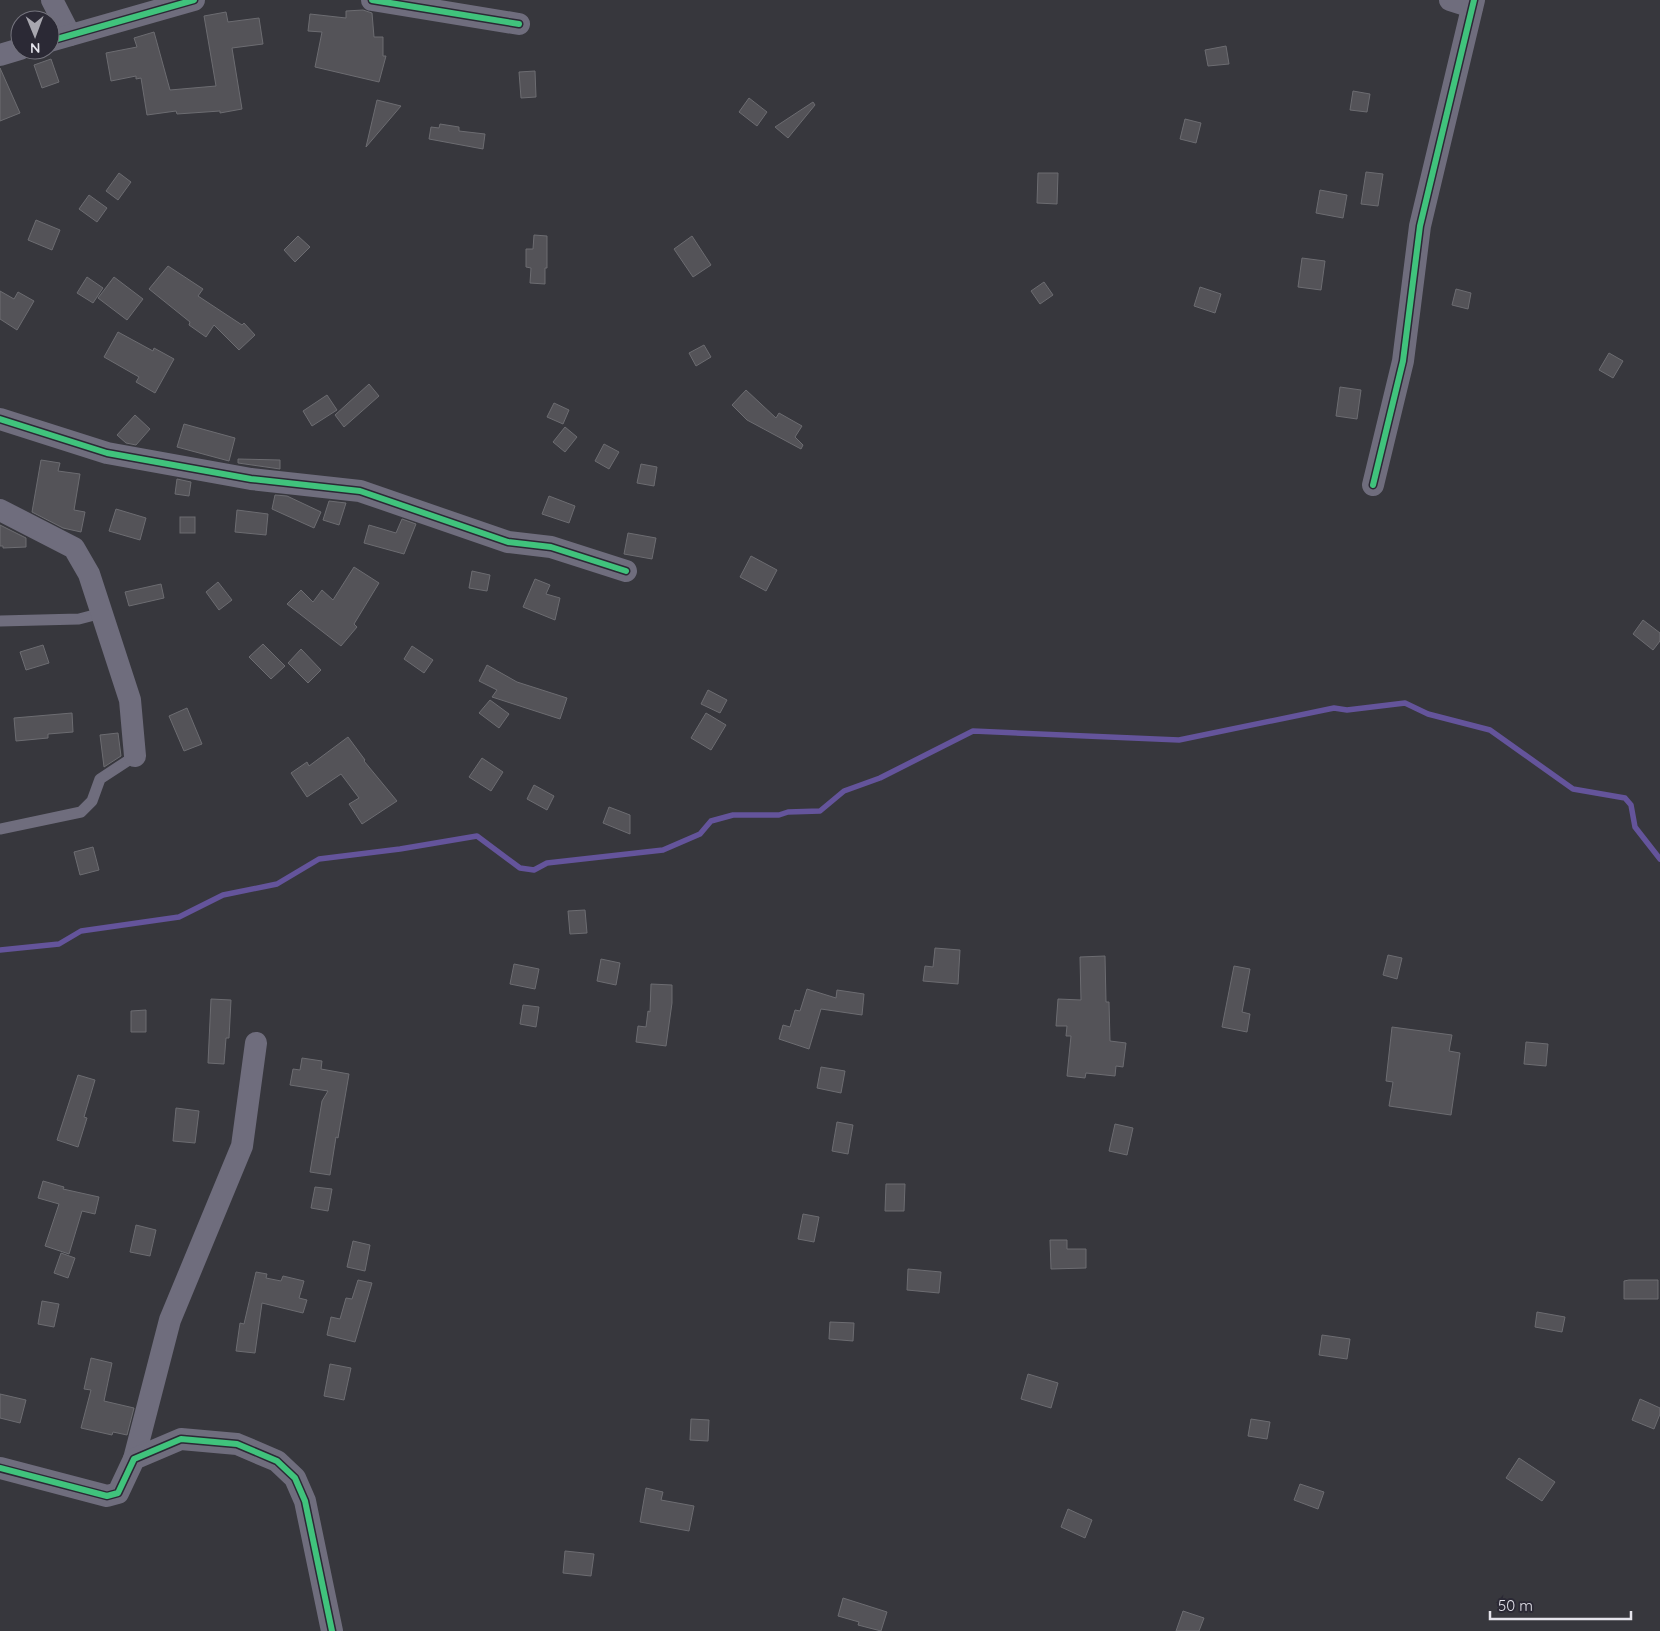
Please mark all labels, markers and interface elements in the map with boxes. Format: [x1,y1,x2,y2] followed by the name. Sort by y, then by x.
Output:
[10,10,60,60] north arrow
[30,39,41,57] text: N
[1490,1588,1631,1620] scale bar
[1498,1596,1533,1615] text: 50 m

